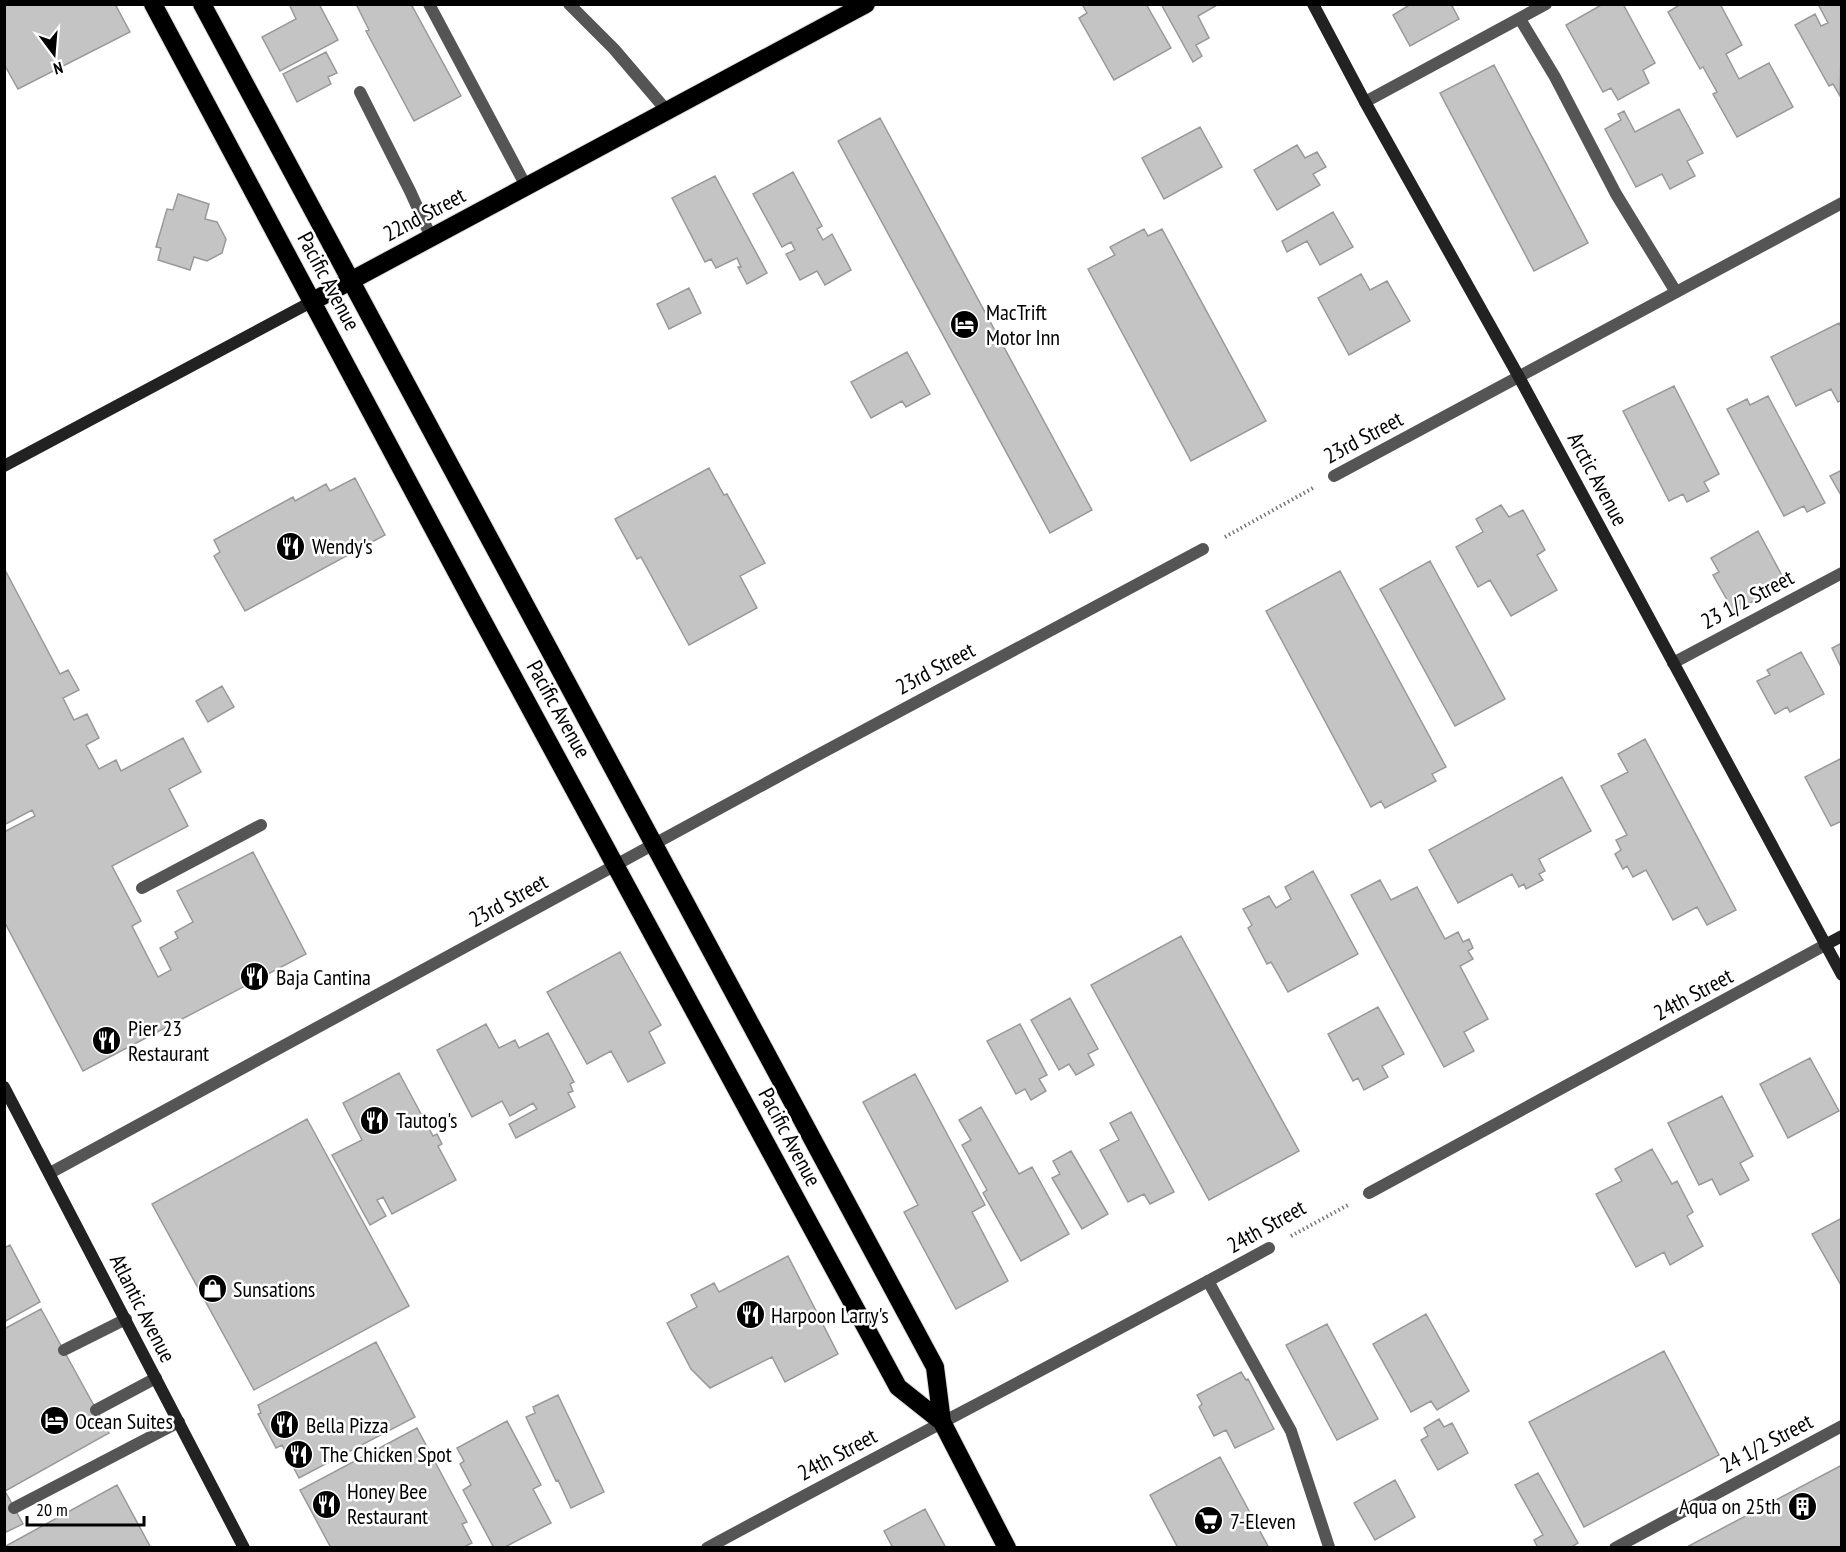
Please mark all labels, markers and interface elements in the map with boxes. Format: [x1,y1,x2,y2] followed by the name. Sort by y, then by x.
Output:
[24,24,84,84] north arrow
[51,58,65,79] text: N
[378,181,470,247] street label: 22nd Street
[291,227,367,335] street label: Pacific Avenue
[986,298,1060,351] place label: MacTrift Motor Inn
[949,309,981,341] hotel icon: MacTrift Motor Inn
[1319,405,1407,469] street label: 23rd Street
[1562,427,1634,531] street label: Arctic Avenue
[275,530,307,562] restaurant icon: Wendy's
[312,532,373,560] place label: Wendy's
[1696,563,1798,635] street label: 23 1/2 Street
[891,636,979,700] street label: 23rd Street
[521,655,597,763] street label: Pacific Avenue
[464,867,552,933] street label: 23rd Street
[239,961,271,993] restaurant icon: Baja Cantina
[1649,962,1737,1026] street label: 24th Street
[276,963,371,991] place label: Baja Cantina
[128,1014,209,1067] place label: Pier 23 Restaurant
[91,1025,123,1057] restaurant icon: Pier 23 Restaurant
[752,1083,828,1191] street label: Pacific Avenue
[359,1104,391,1136] restaurant icon: Tautog's
[396,1106,457,1134] place label: Tautog's
[1222,1193,1310,1259] street label: 24th Street
[104,1249,182,1367] street label: Atlantic Avenue
[196,1273,228,1305] shop icon: Sunsations
[233,1275,315,1303] place label: Sunsations
[734,1299,766,1331] restaurant icon: Harpoon Larry's
[771,1301,889,1329] place label: Harpoon Larry's
[38,1405,70,1437] hotel icon: Ocean Suites
[75,1407,173,1435] place label: Ocean Suites
[1715,1407,1817,1479] street label: 24 1/2 Street
[269,1409,301,1441] restaurant icon: Bella Pizza
[306,1411,389,1439] place label: Bella Pizza
[793,1422,881,1486] street label: 24th Street
[283,1438,315,1470] restaurant icon: The Chicken Spot
[320,1440,452,1468] place label: The Chicken Spot
[347,1477,428,1530] place label: Honey Bee Restaurant
[310,1488,342,1520] restaurant icon: Honey Bee Restaurant
[27,1489,144,1527] scale bar
[1786,1490,1818,1522] building icon: Aqua on 25th
[1679,1492,1781,1520] place label: Aqua on 25th
[36,1498,68,1521] text: 20 m
[1193,1505,1225,1537] supermarket icon: 7-Eleven
[1230,1507,1296,1535] place label: 7-Eleven

